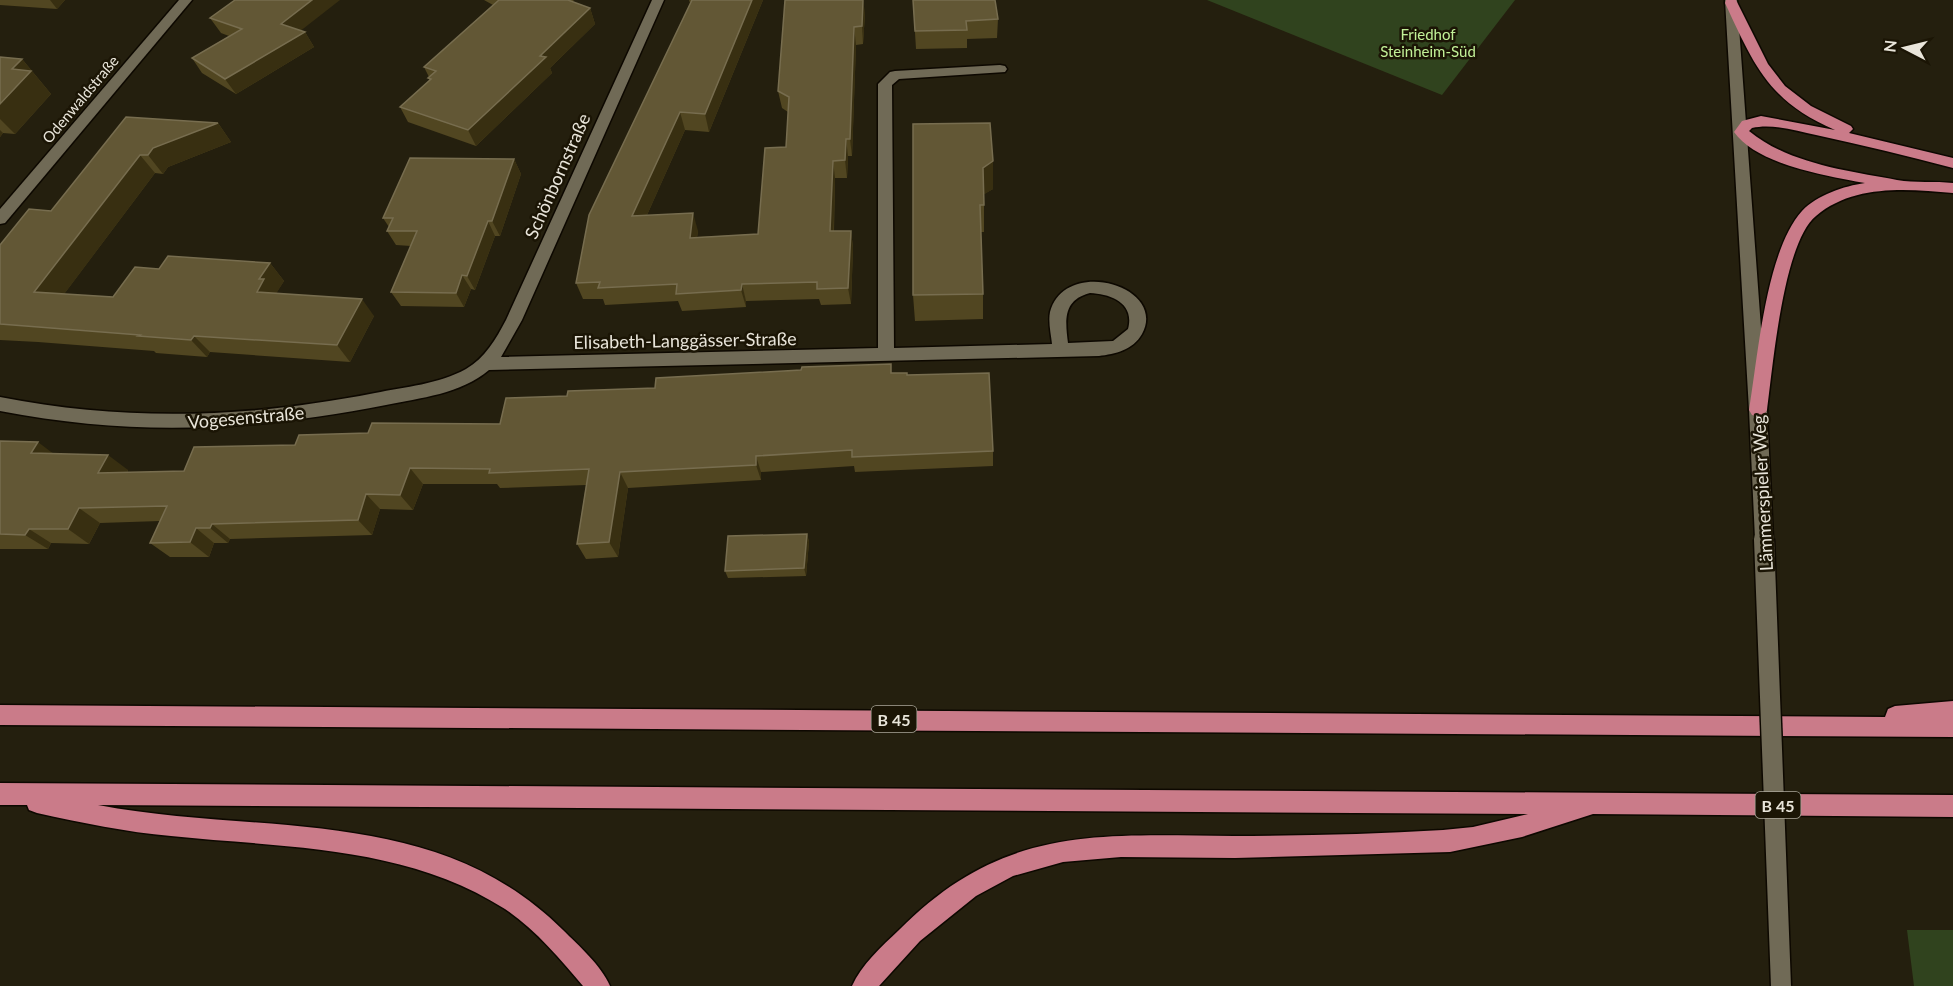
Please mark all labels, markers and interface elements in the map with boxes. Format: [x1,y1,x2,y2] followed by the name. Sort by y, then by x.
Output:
[1875,18,1935,78] north arrow
[1380,25,1476,60] park label: Friedhof Steinheim-Süd
[1879,39,1900,53] text: N
[38,51,122,147] street label: Odenwaldstraße
[519,110,595,242] street label: Schönbornstraße
[573,327,797,353] street label: Elisabeth-Langgässer-Straße
[187,401,305,433] street label: Vogesenstraße
[1747,414,1777,572] street label: Lämmerspieler Weg
[872,706,916,732] road number: B 45
[1756,792,1800,818] road number: B 45

